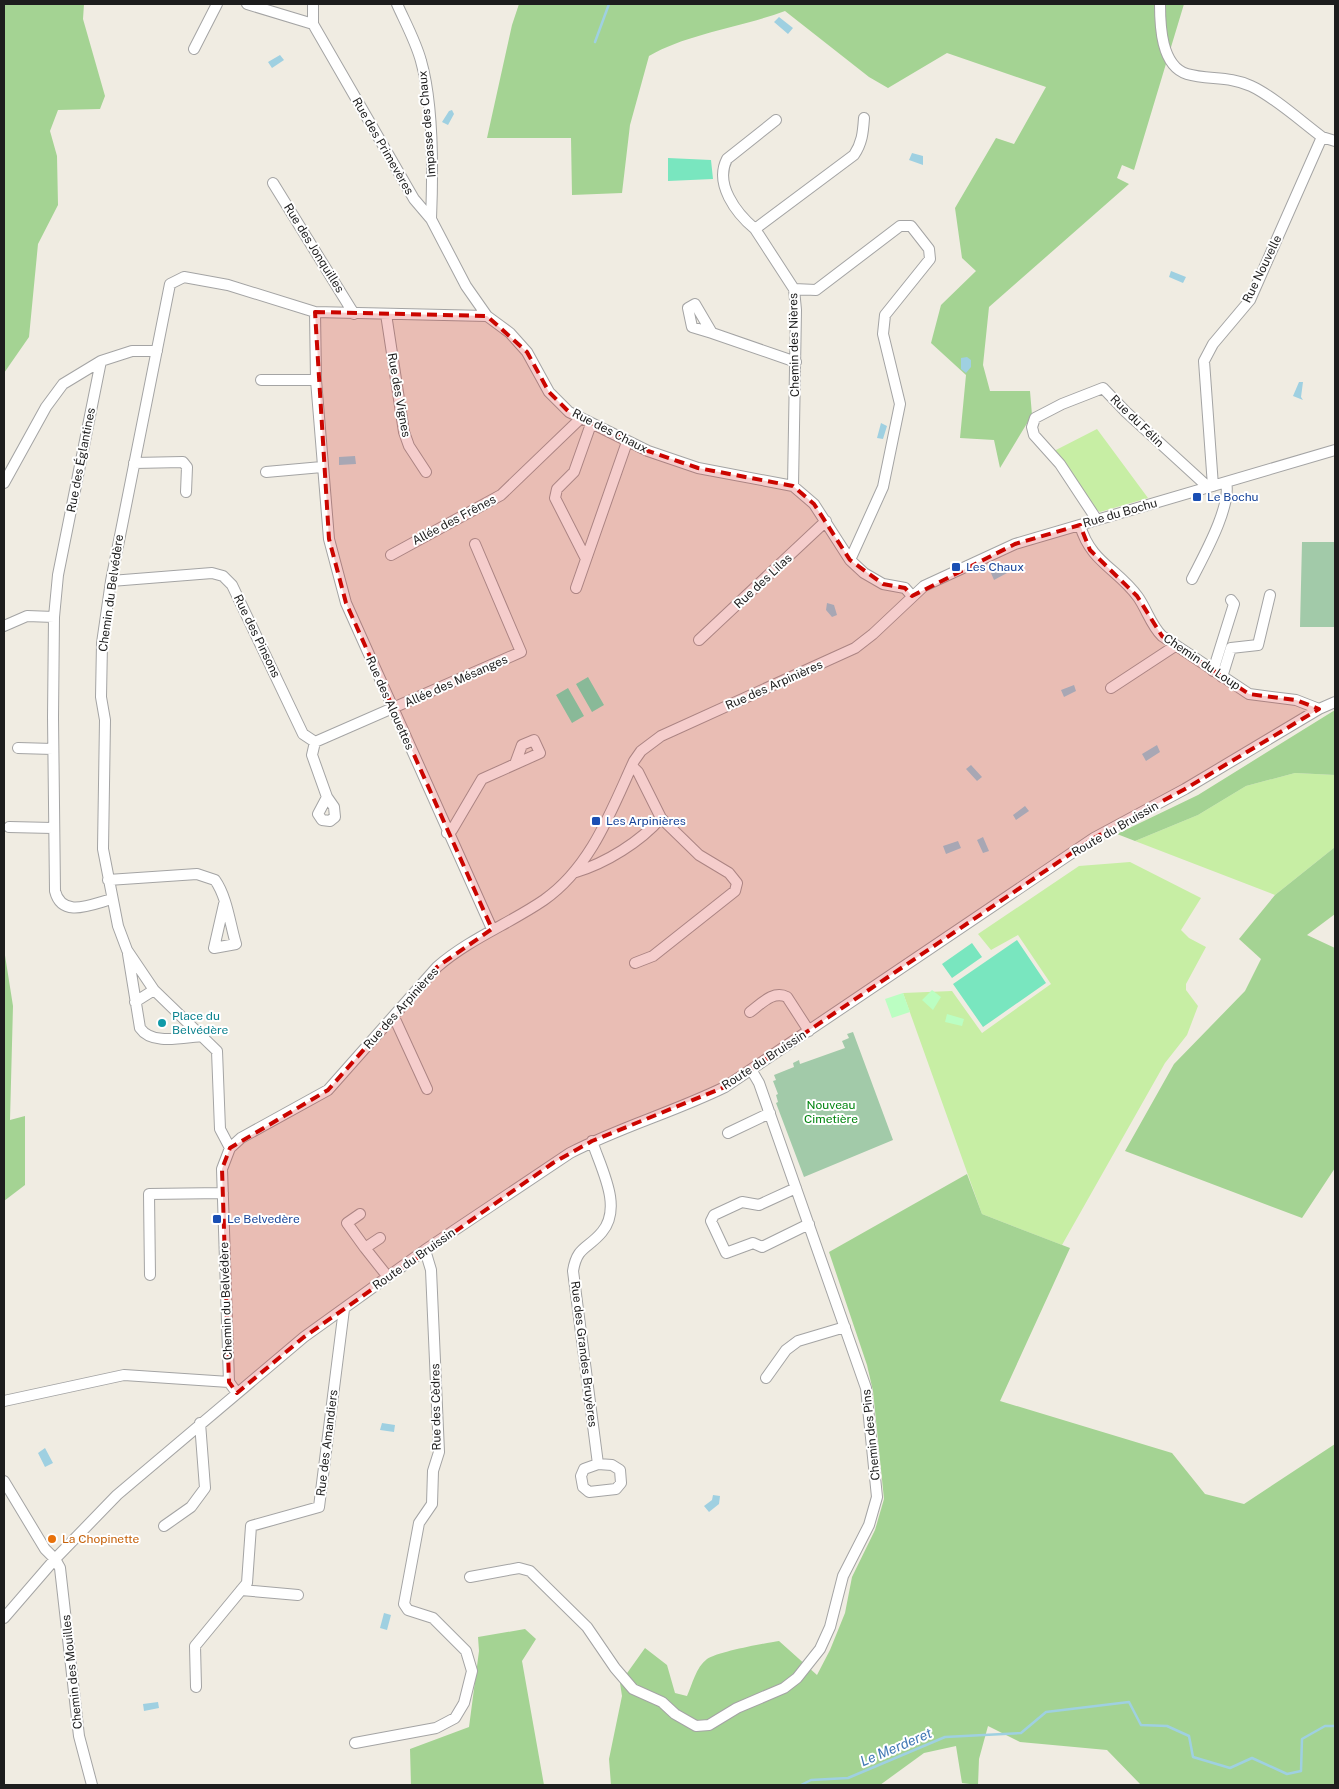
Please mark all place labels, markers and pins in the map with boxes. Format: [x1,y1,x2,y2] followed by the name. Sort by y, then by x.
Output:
[1207,490,1259,504] place label: Le Bochu
[1191,491,1203,503] marker: Le Bochu
[966,560,1024,574] place label: Les Chaux
[950,561,962,573] marker: Les Chaux
[606,814,686,828] place label: Les Arpinières
[590,815,602,827] marker: Les Arpinières
[172,1009,229,1037] place label: Place du Belvédère
[156,1017,168,1029] marker: Place du Belvédère
[227,1212,300,1226] place label: Le Belvedère
[211,1213,223,1225] marker: Le Belvedère
[62,1532,139,1546] place label: La Chopinette
[46,1533,58,1545] marker: La Chopinette

